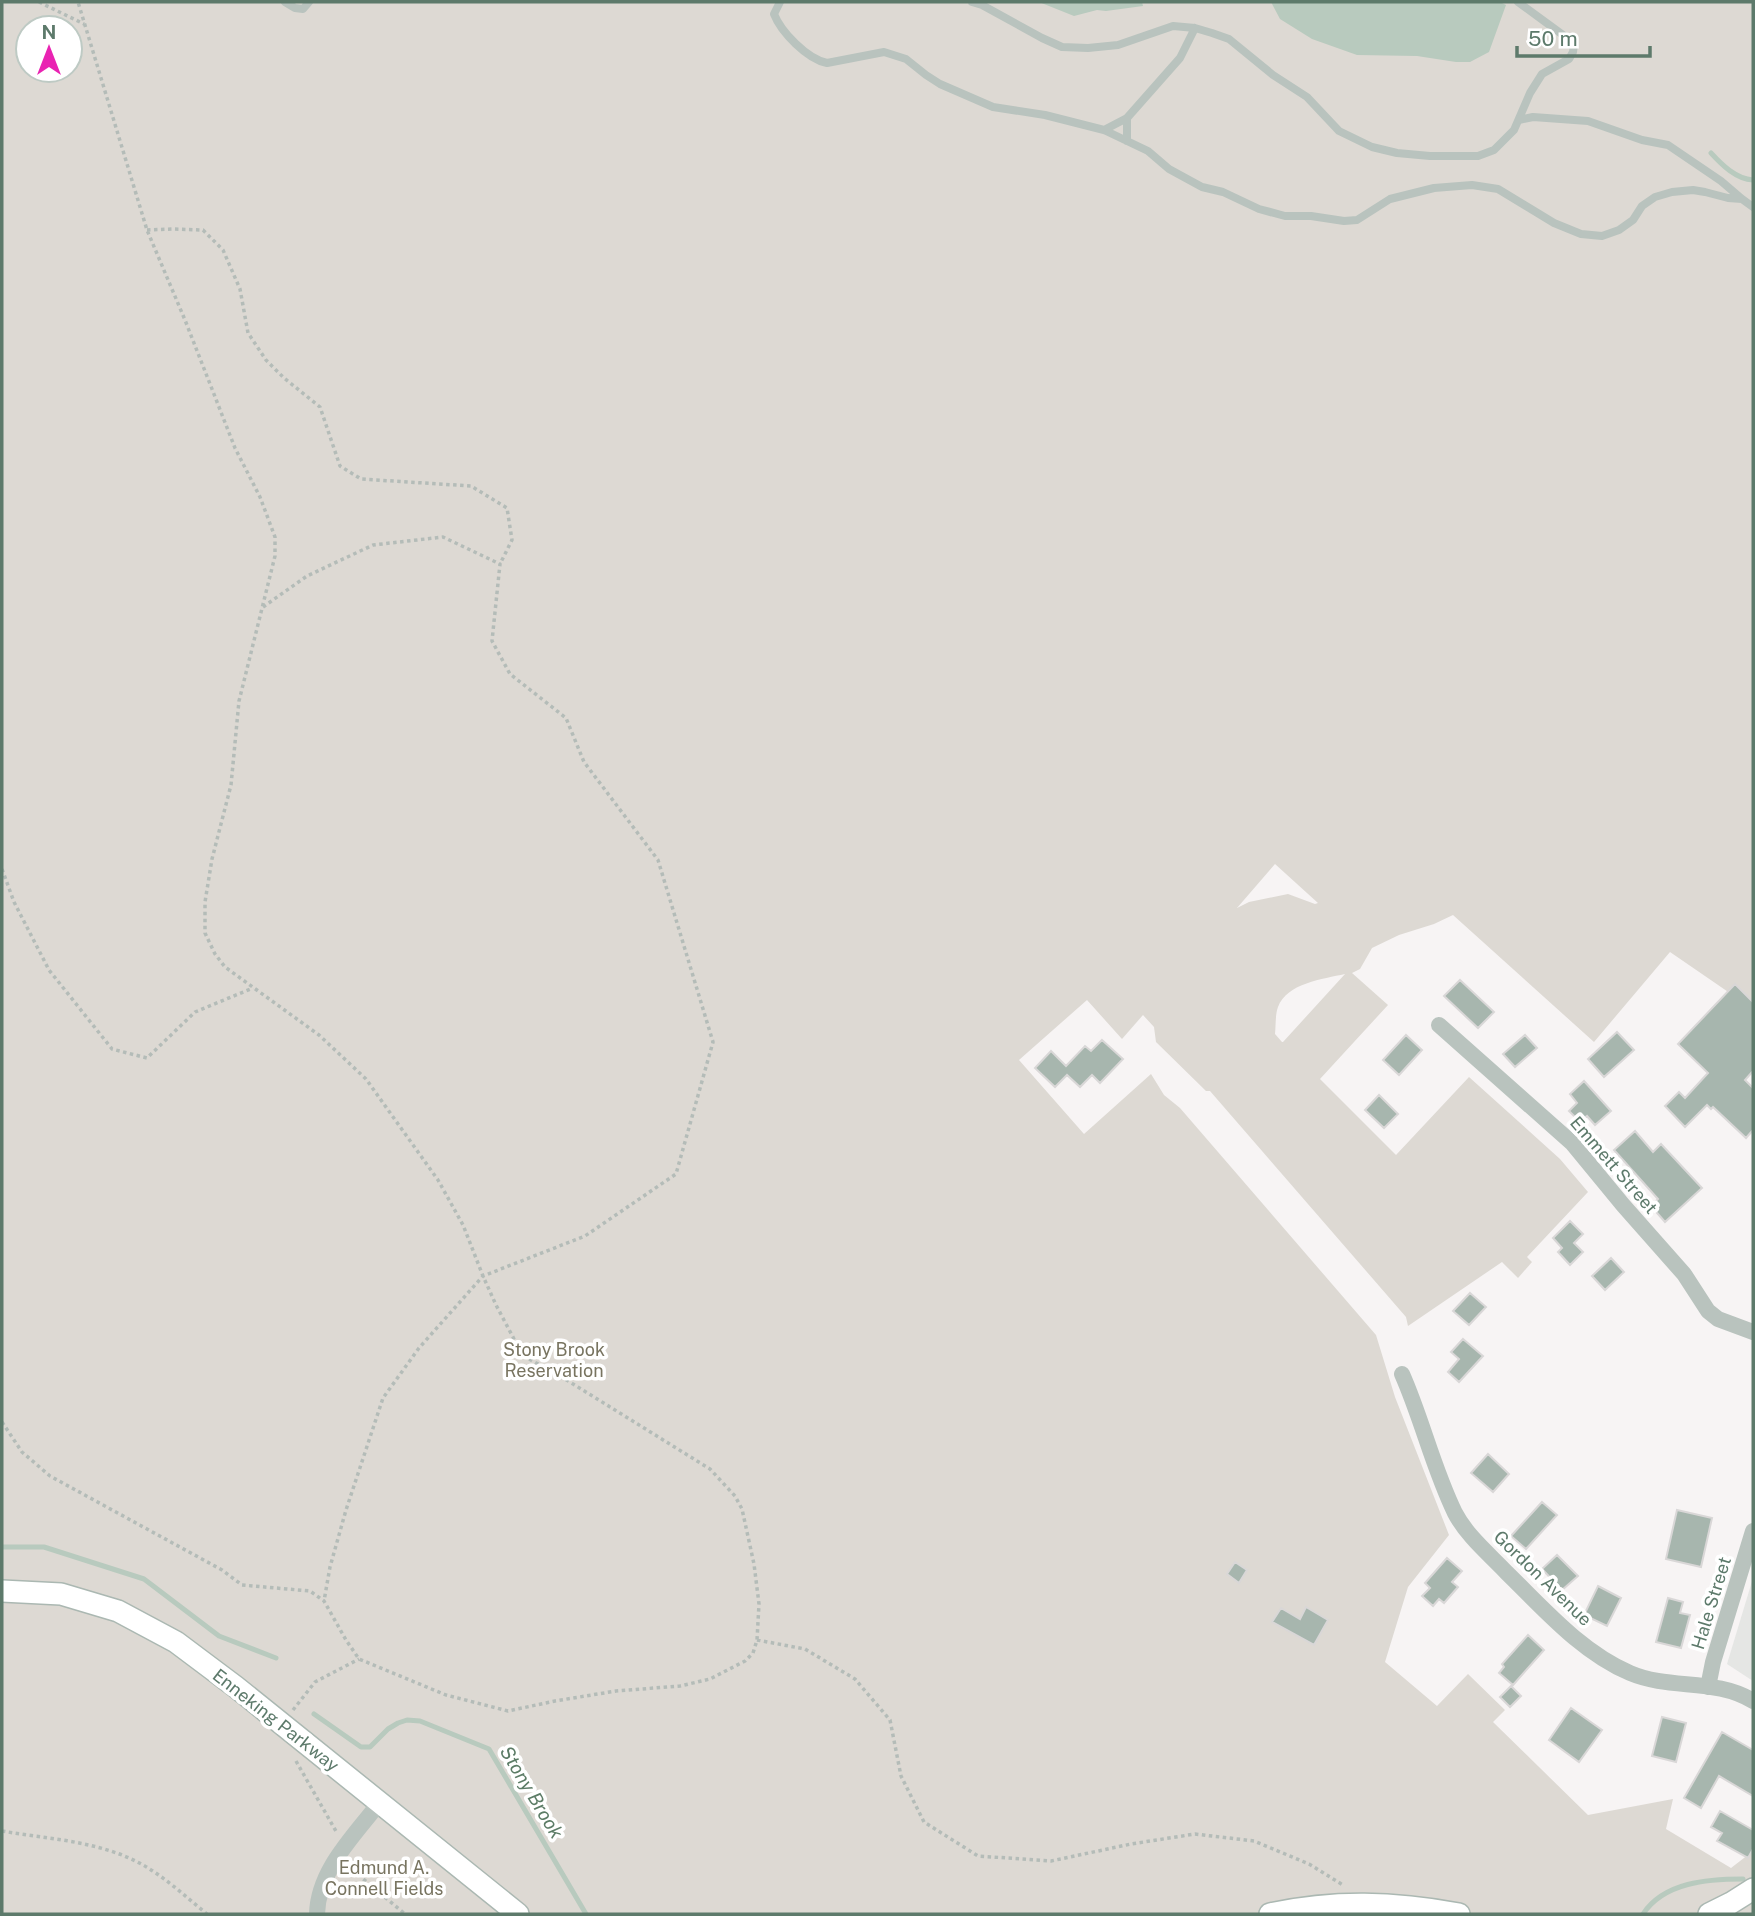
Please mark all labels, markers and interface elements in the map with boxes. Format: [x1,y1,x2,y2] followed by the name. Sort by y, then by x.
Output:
[14,14,84,84] north arrow
[1517,14,1650,58] scale bar
[42,21,56,43] text: N
[1528,26,1578,51] text: 50 m
[1566,1112,1662,1218] street label: Emmett Street
[503,1339,605,1381] park label: Stony Brook Reservation
[1490,1526,1596,1630] street label: Gordon Avenue
[1687,1554,1735,1652] street label: Hale Street
[209,1664,344,1776] street label: Enneking Parkway
[496,1742,569,1843] water label: Stony Brook
[325,1857,443,1899] park label: Edmund A. Connell Fields

